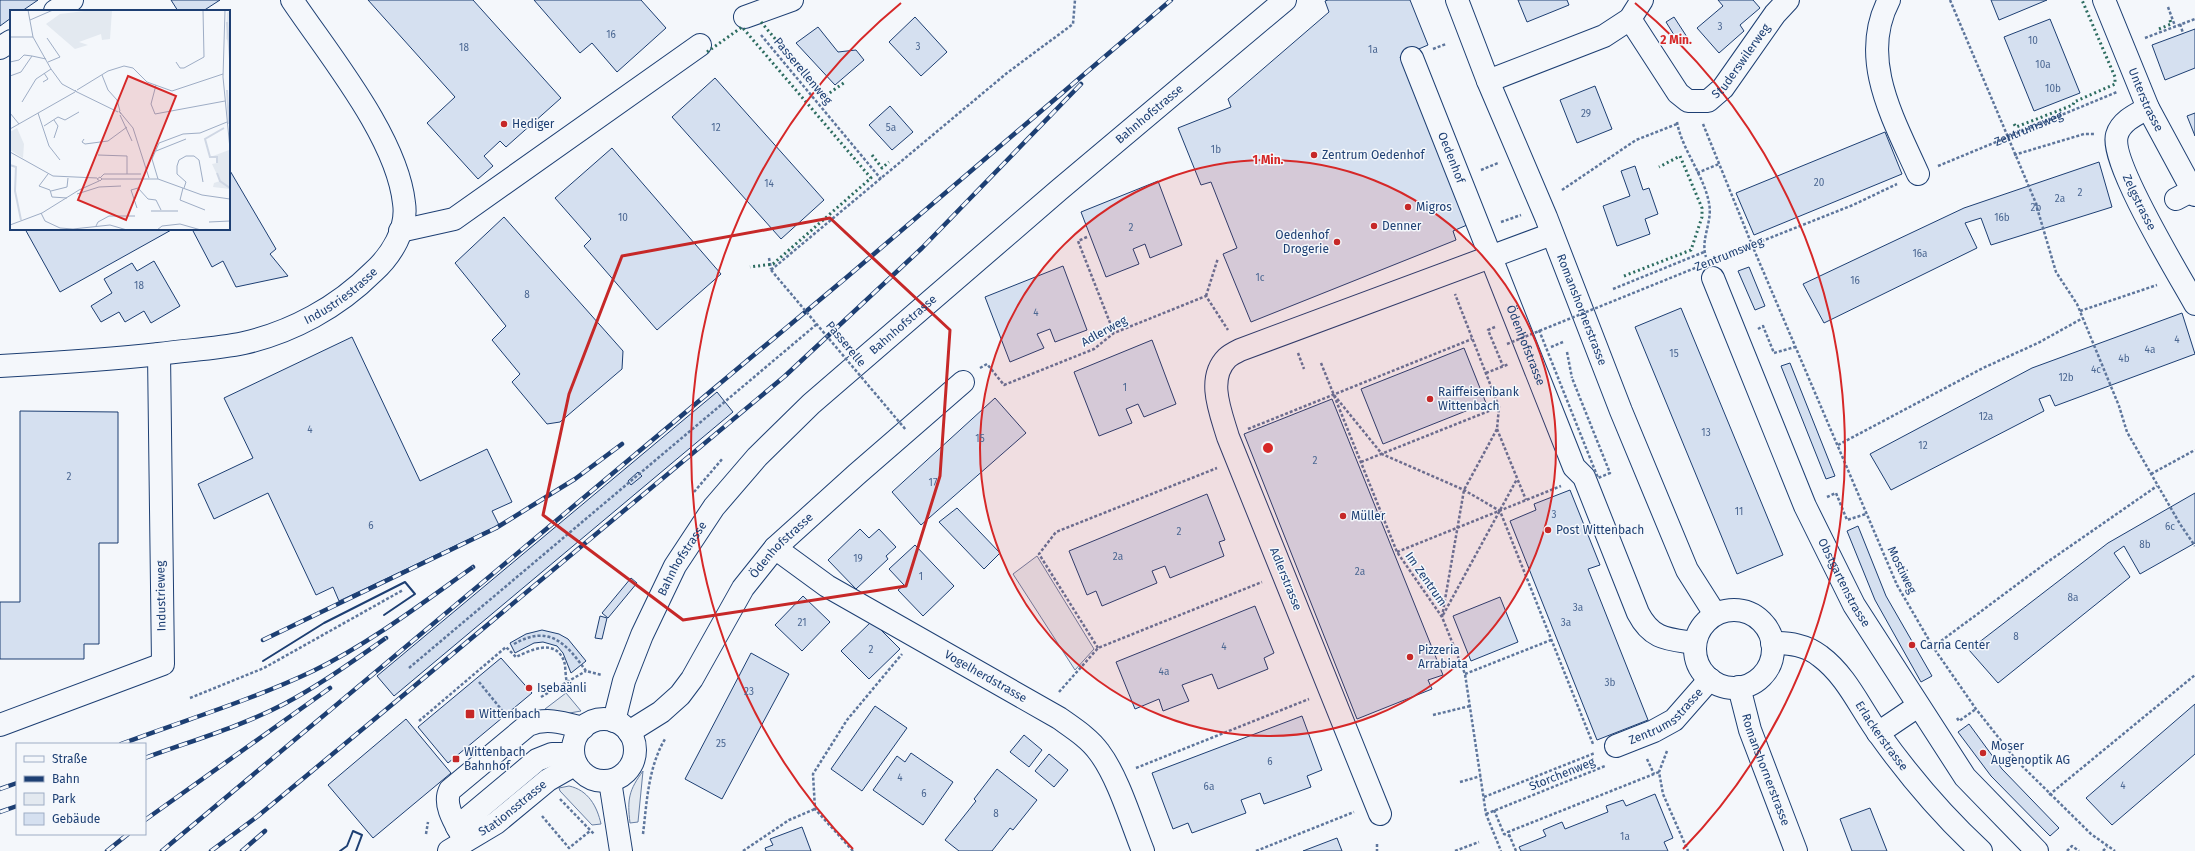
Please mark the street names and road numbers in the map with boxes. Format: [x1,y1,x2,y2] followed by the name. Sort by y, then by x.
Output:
[1709,20,1773,102] street label: Studerswilerweg
[771,35,836,108] street label: Passerellenweg
[2125,66,2166,134] street label: Unterstrasse
[1113,82,1186,147] street label: Bahnhofstrasse
[1992,108,2066,149] street label: Zentrumsweg
[1435,130,1468,186] street label: Oedenhof
[2120,172,2159,233] street label: Zelgstrasse
[1693,234,1766,274] street label: Zentrumsweg
[1554,252,1610,368] street label: Romanshornerstrasse
[302,264,380,327] street label: Industriestrasse
[867,292,939,357] street label: Bahnhofstrasse
[1504,302,1548,388] street label: Ödenhofstrasse
[1079,312,1130,349] street label: Adlerweg
[823,319,869,369] street label: Passerelle
[745,510,816,581] street label: Ödenhofstrasse
[655,519,710,598] street label: Bahnhofstrasse
[1815,536,1873,630] street label: Obstgartenstrasse
[1885,544,1920,597] street label: Mostiweg
[1267,545,1305,613] street label: Adlerstrasse
[1402,549,1450,609] street label: Im Zentrum
[153,560,169,631] street label: Industrieweg
[942,647,1030,705] street label: Vogelherdstrasse
[1627,685,1706,747] street label: Zentrumsstrasse
[1852,698,1911,773] street label: Erlackerstrasse
[1739,712,1793,828] street label: Romanshornerstrasse
[1527,754,1598,794] street label: Storchenweg
[476,777,550,839] street label: Stationsstrasse

